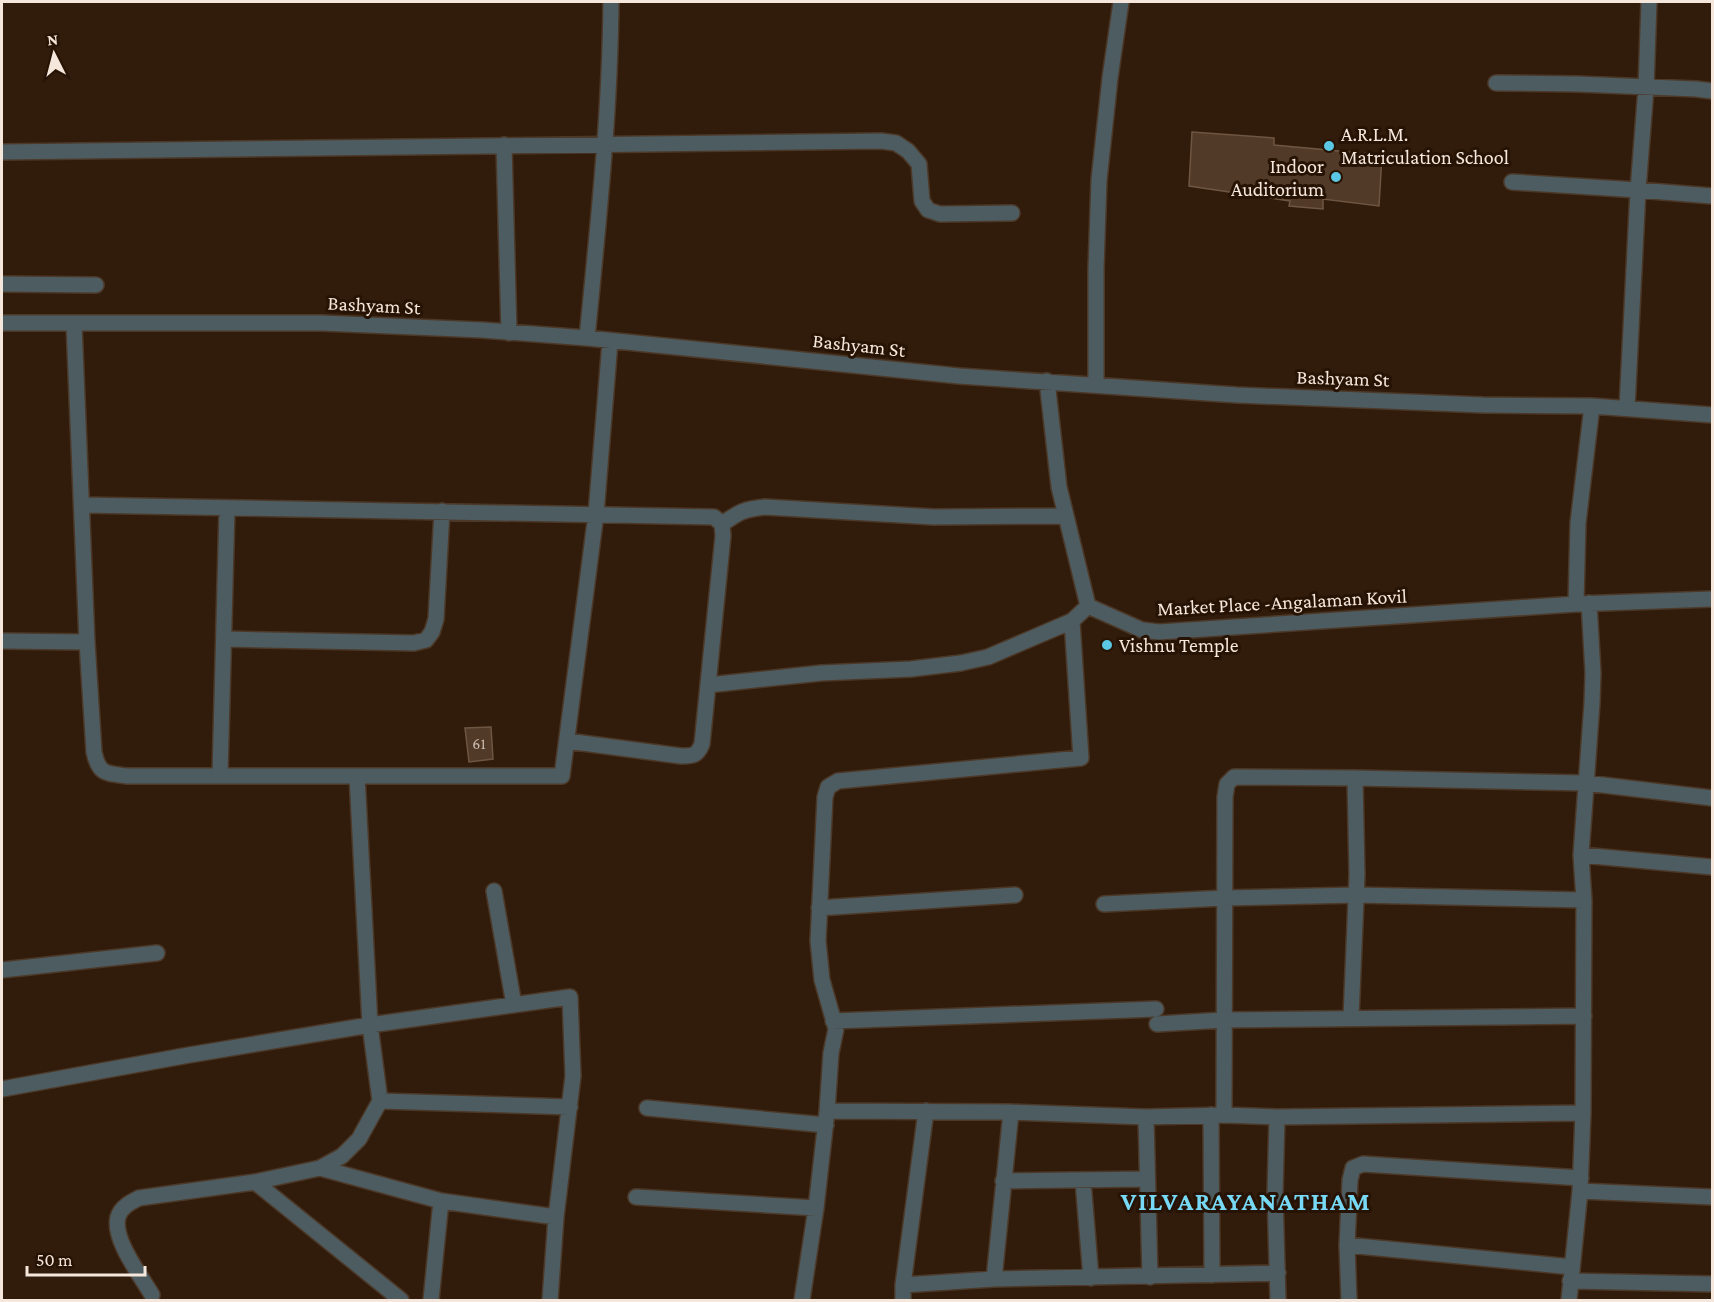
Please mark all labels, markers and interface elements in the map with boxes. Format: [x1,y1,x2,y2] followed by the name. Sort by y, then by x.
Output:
[24,24,84,84] north arrow
[46,31,59,49] text: N
[1341,123,1509,168] place label: A.R.L.M. Matriculation School
[1322,139,1336,153] marker: A.R.L.M. Matriculation School
[1231,155,1324,200] place label: Indoor Auditorium
[1329,170,1343,184] marker: Indoor Auditorium
[327,292,421,319] street label: Bashyam St
[812,329,907,362] street label: Bashyam St
[1296,365,1390,392] street label: Bashyam St
[1157,584,1407,621] street label: Market Place -Angalaman Kovil
[1119,634,1239,657] place label: Vishnu Temple
[1100,638,1114,652] marker: Vishnu Temple
[472,735,486,752] house number: 61
[1120,1187,1371,1216] district label: VILVARAYANATHAM
[27,1239,146,1277] scale bar
[36,1250,73,1270] text: 50 m

